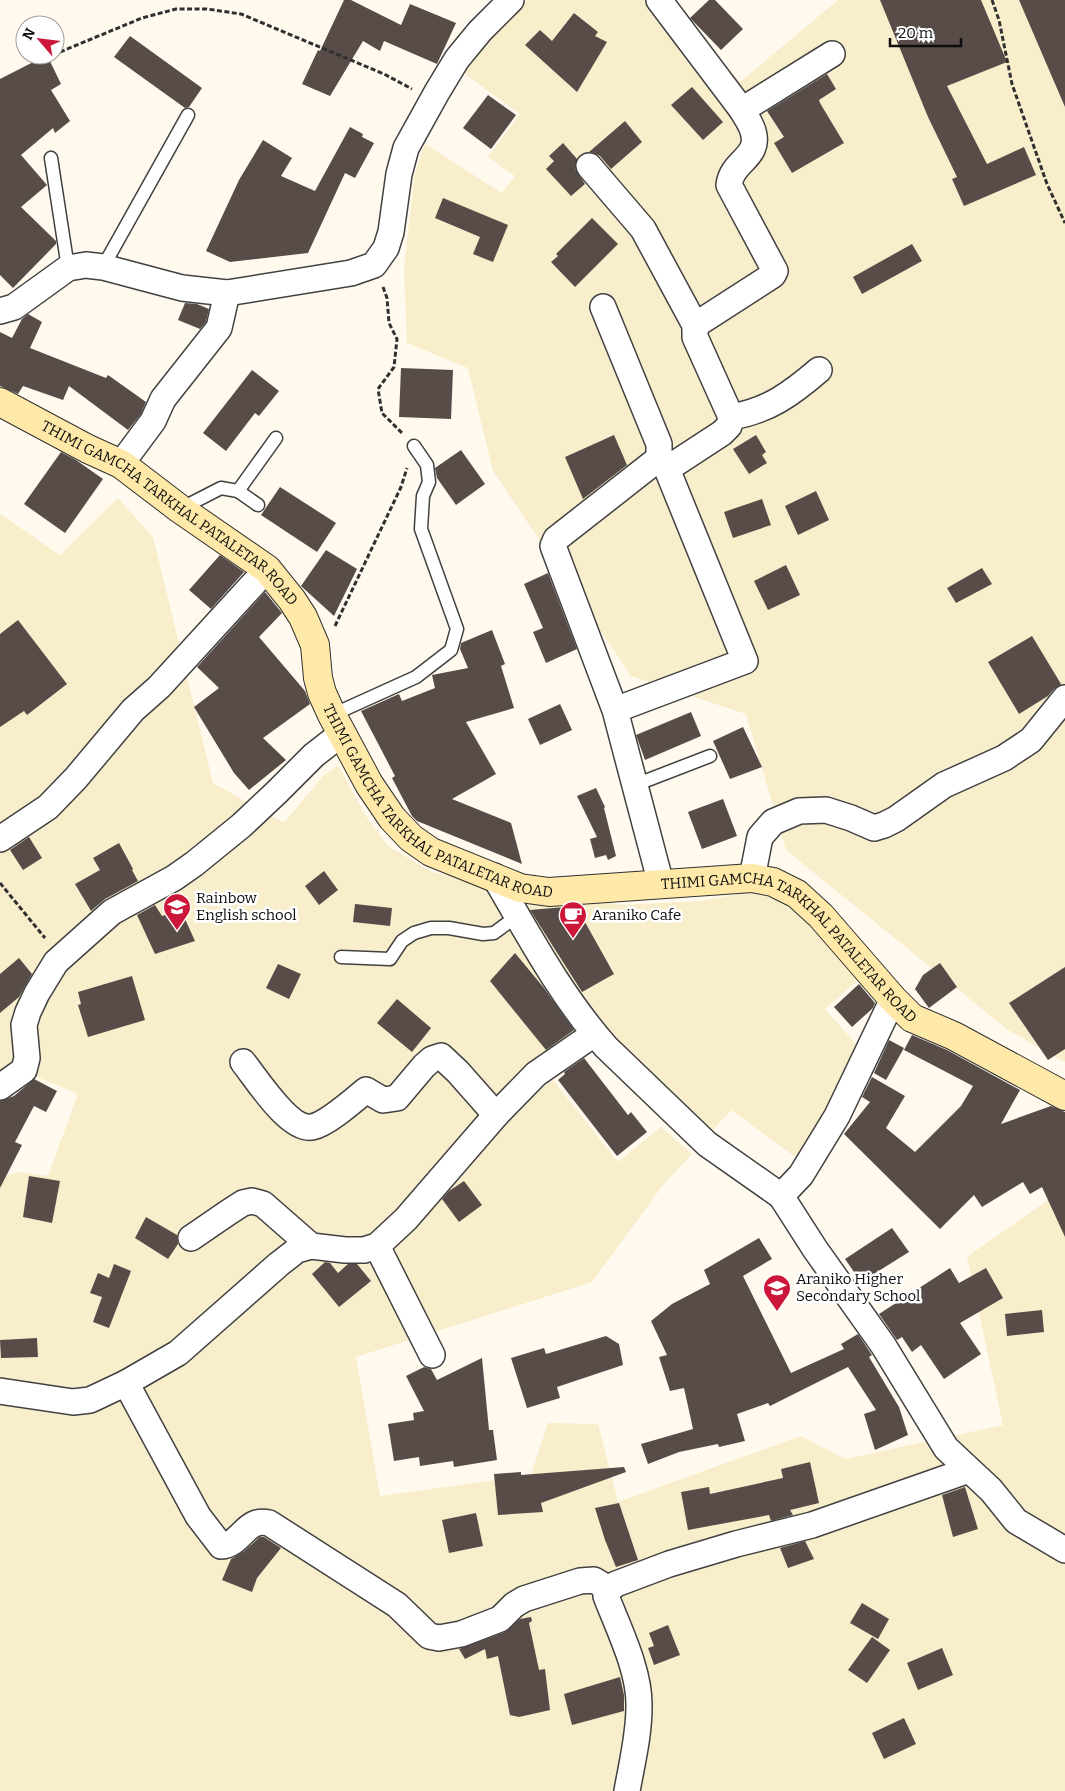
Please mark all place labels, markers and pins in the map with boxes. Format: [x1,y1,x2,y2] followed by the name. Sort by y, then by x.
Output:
[196,889,297,924] place label: Rainbow English school
[162,892,192,931] school or university icon: Rainbow English school
[558,900,588,939] cafe icon: Araniko Cafe
[592,906,681,924] place label: Araniko Cafe
[796,1270,920,1305] place label: Araniko Higher Secondary School
[762,1273,792,1312] school or university icon: Araniko Higher Secondary School

